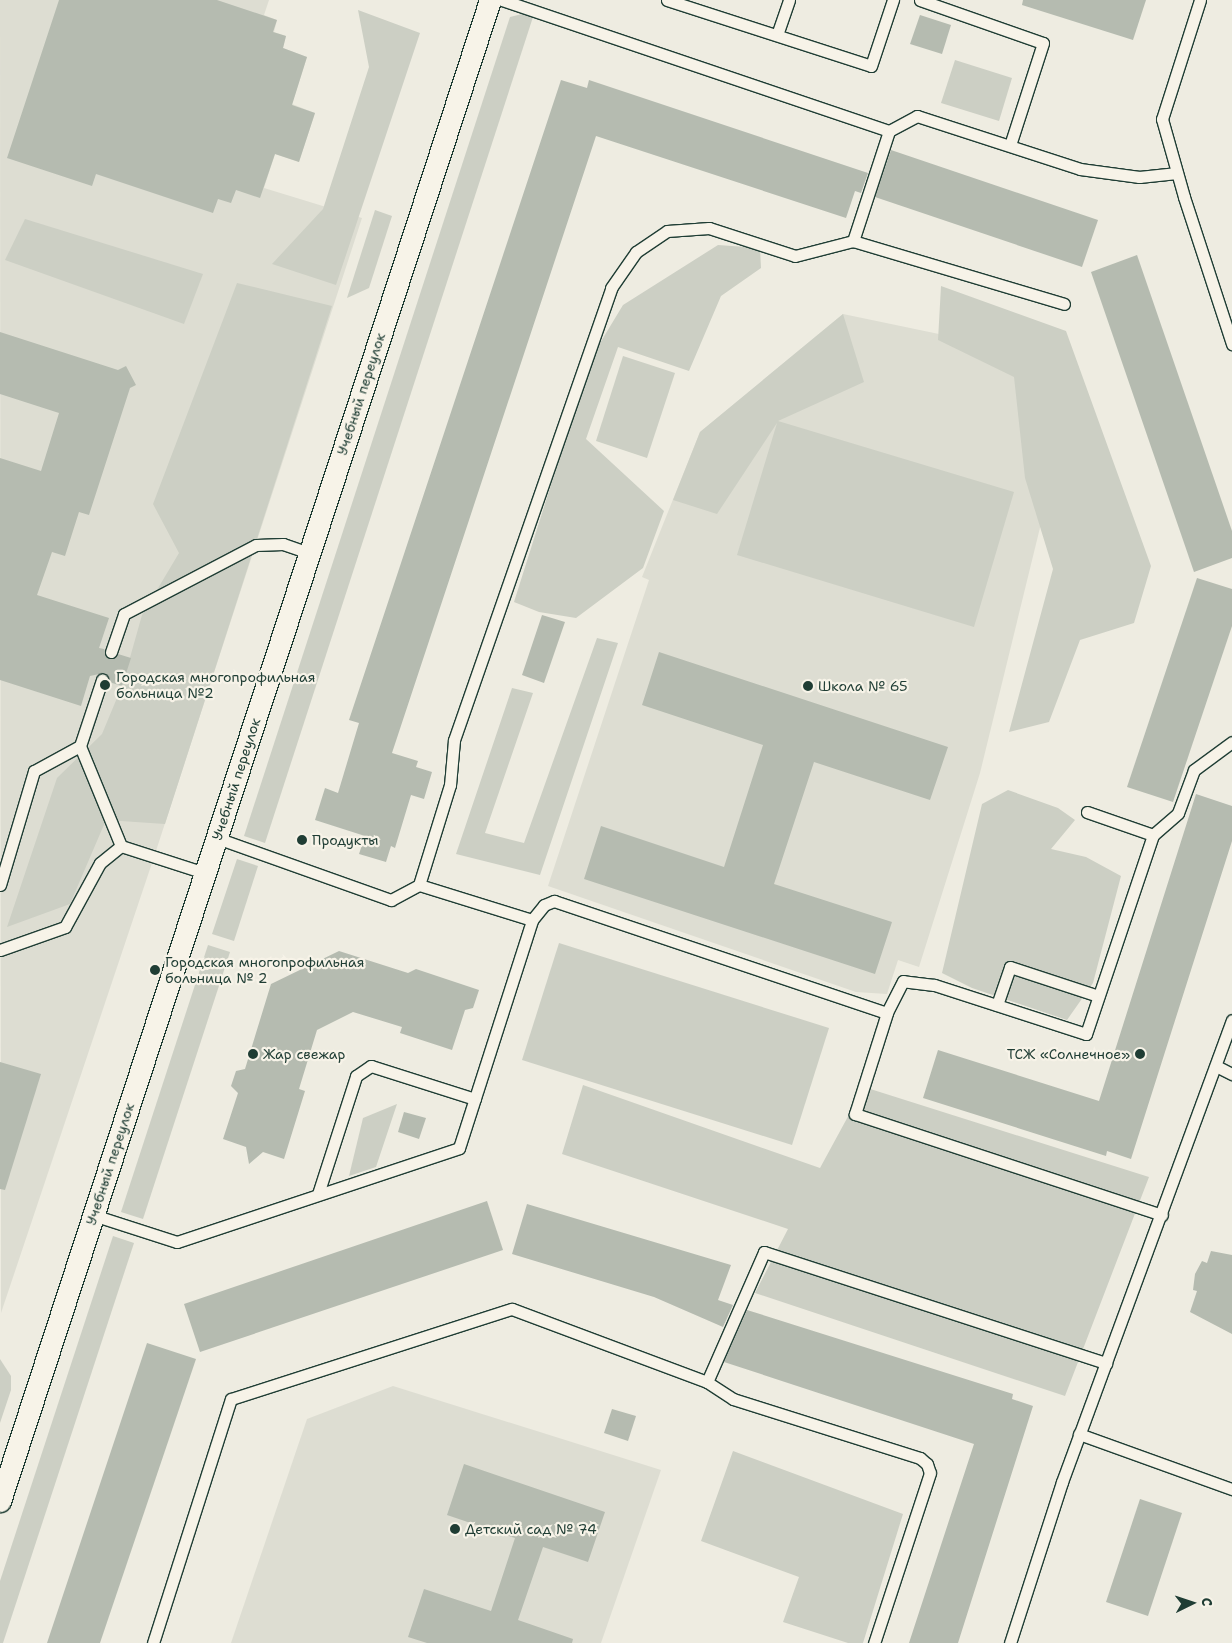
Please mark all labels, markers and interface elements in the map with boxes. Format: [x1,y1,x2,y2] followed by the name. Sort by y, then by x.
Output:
[333,331,389,457] street label: Учебный переулок
[116,669,315,702] place label: Городская многопрофильная больница №2
[98,678,112,692] marker: Городская многопрофильная больница №2
[818,678,908,694] place label: Школа № 65
[802,680,814,692] marker: Школа № 65
[208,716,264,842] street label: Учебный переулок
[312,832,379,848] place label: Продукты
[296,834,308,846] marker: Продукты
[165,954,364,986] place label: Городская многопрофильная больница № 2
[149,964,161,976] marker: Городская многопрофильная больница № 2
[263,1046,345,1062] place label: Жар свежар
[1007,1046,1130,1062] place label: ТСЖ «Солнечное»
[247,1048,259,1060] marker: Жар свежар
[1134,1048,1146,1060] marker: ТСЖ «Солнечное»
[82,1101,138,1227] street label: Учебный переулок
[465,1521,597,1537] place label: Детский сад № 74
[449,1523,461,1535] marker: Детский сад № 74
[1167,1578,1217,1628] north arrow
[1198,1597,1216,1607] text: С

